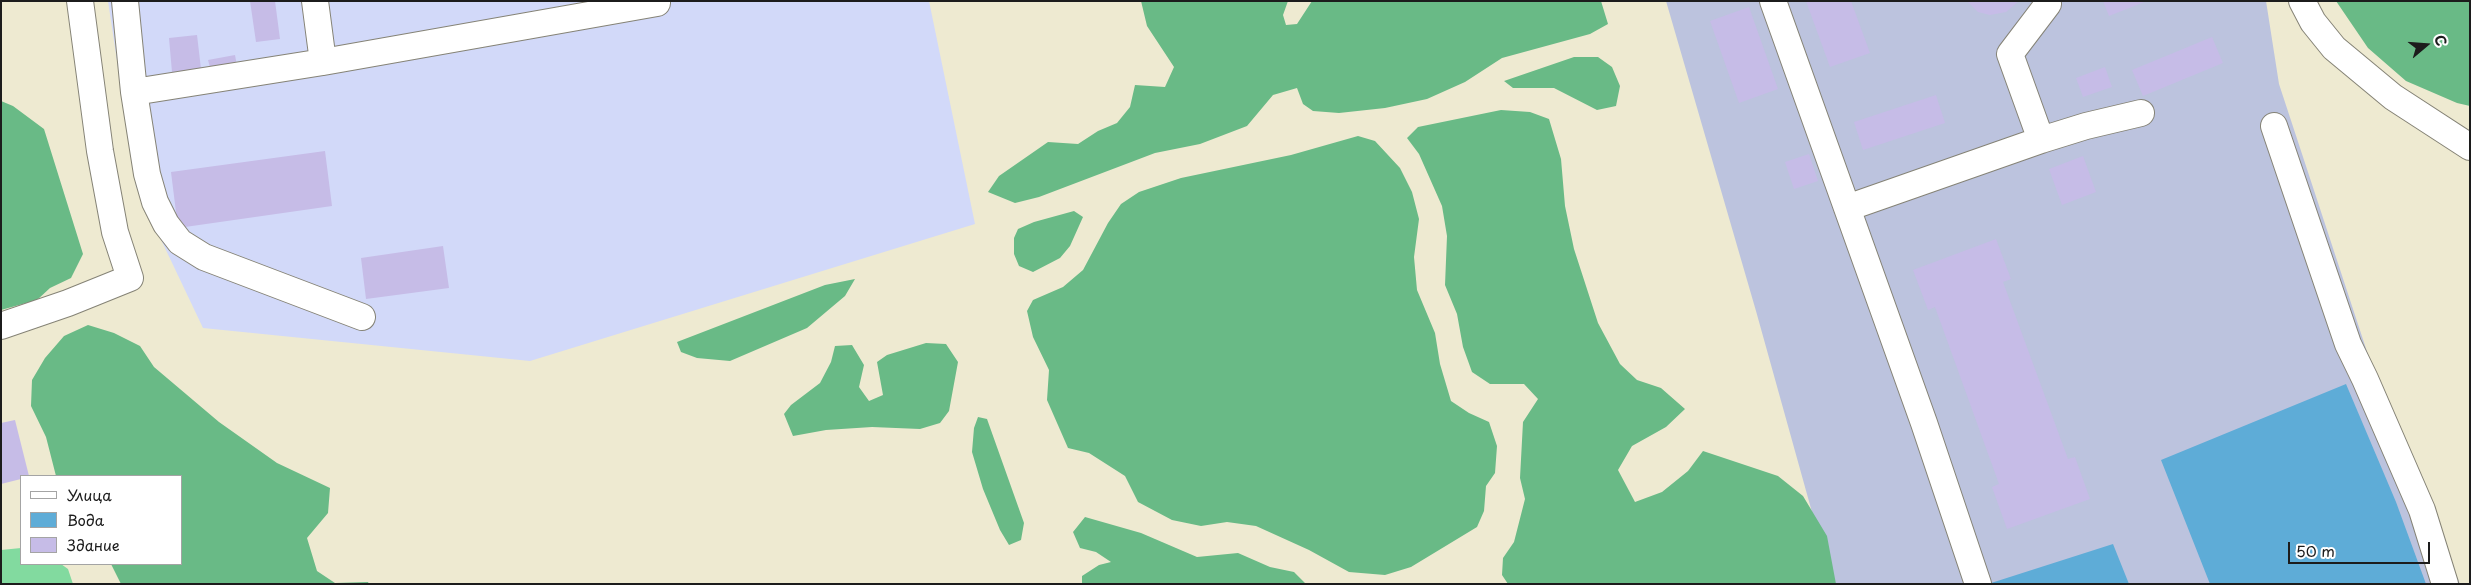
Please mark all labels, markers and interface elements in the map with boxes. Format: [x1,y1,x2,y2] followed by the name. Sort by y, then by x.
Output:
[2401,20,2451,70] north arrow
[2429,32,2452,48] text: С
[20,475,182,565] legend
[67,483,112,506] text: Улица
[67,508,104,531] text: Вода
[2291,532,2434,564] scale bar
[67,533,120,556] text: Здание
[2296,539,2335,562] text: 50 m

